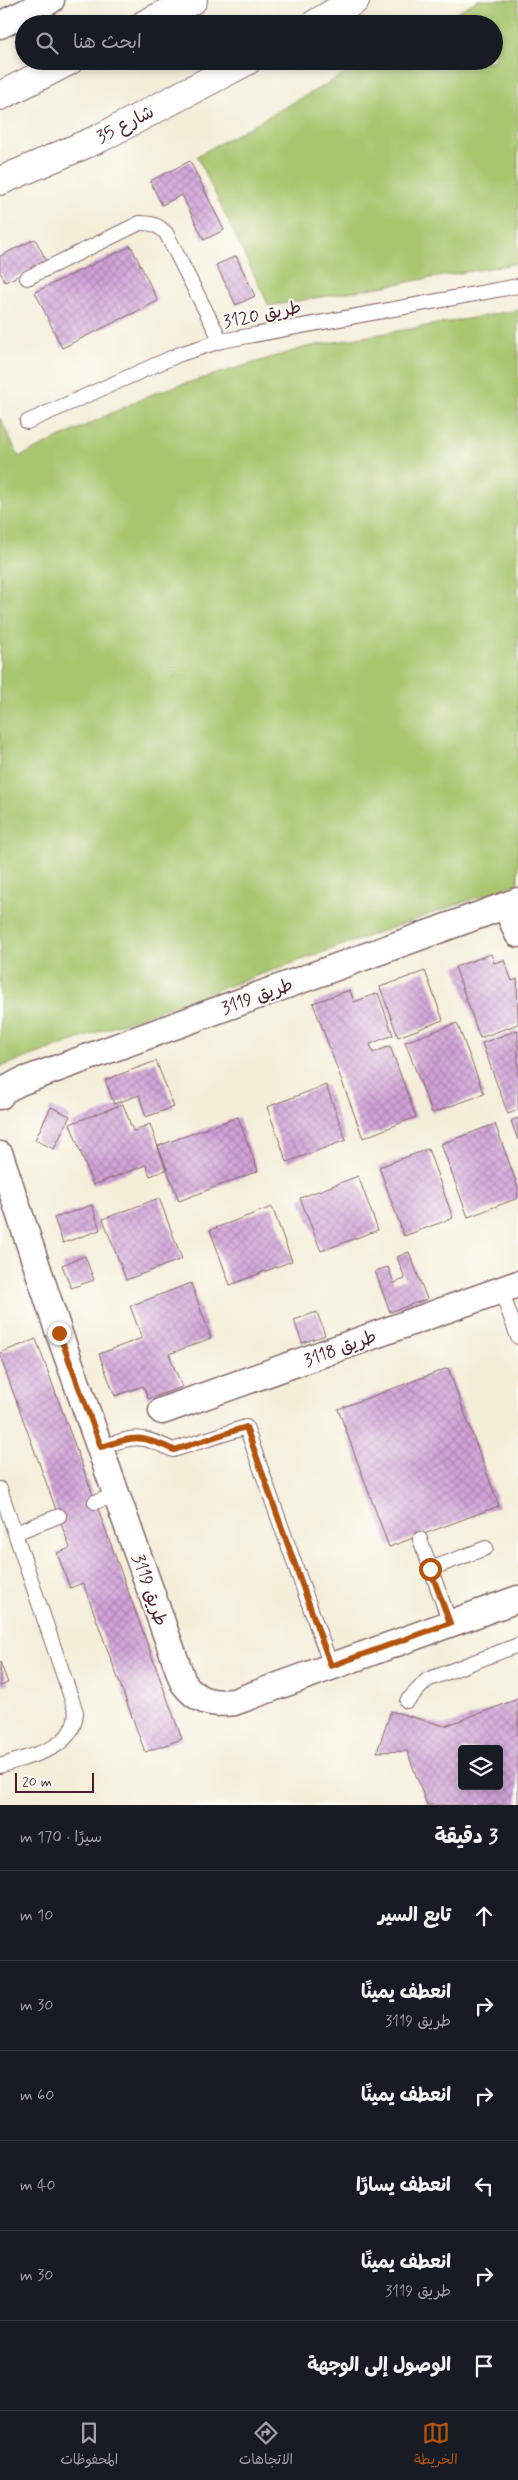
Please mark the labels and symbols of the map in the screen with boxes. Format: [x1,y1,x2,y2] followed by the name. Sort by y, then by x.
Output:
[93,100,158,150] street label: شارع 35
[221,296,303,334] street label: طريق 3120
[218,973,296,1021] street label: طريق 3119
[48,1322,71,1345] route end
[301,1325,380,1373] street label: طريق 3118
[126,1551,173,1629] street label: طريق 3119
[419,1558,442,1581] route start
[15,1770,94,1793] scale bar

